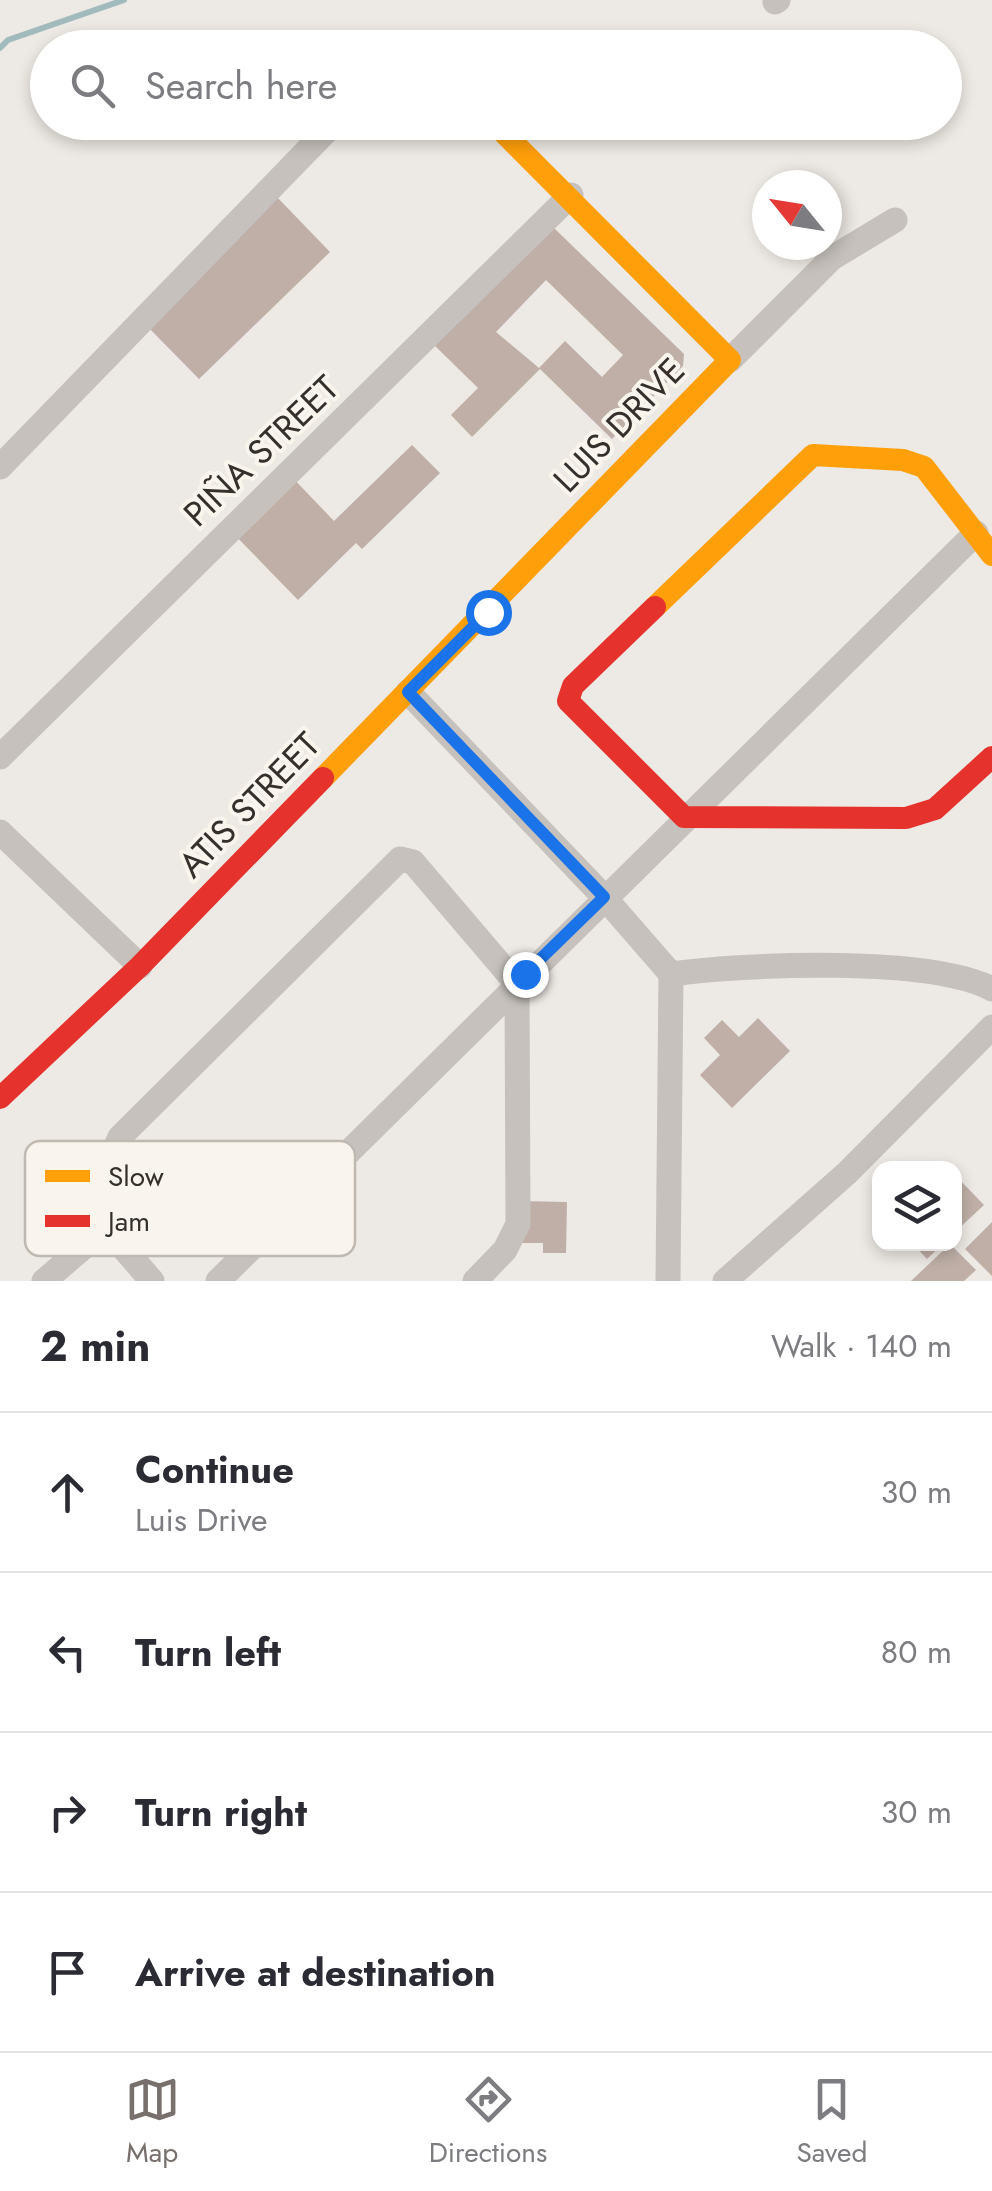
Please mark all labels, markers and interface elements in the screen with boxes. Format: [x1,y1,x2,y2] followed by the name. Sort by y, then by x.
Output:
[30,30,962,140] search box
[65,58,120,113] icon: search
[145,58,337,113] text: Search here
[752,170,842,260] north arrow
[542,346,696,504] street label: LUIS DRIVE
[172,364,350,538] street label: PIÑA STREET
[466,590,512,636] route start
[167,721,331,889] street label: ATIS STREET
[503,952,549,998] route end
[25,1141,355,1256] legend
[108,1156,164,1197] text: Slow
[872,1161,962,1251] map controls
[872,1161,962,1251] button: layers
[104,1201,150,1242] text: Jam
[40,1316,150,1377] text: 2 min
[771,1323,952,1369] text: Walk · 140 m
[135,1442,294,1497] text: Continue
[40,1465,95,1520] icon: ahead
[881,1469,952,1515] text: 30 m
[135,1497,268,1543] text: Luis Drive
[40,1625,95,1680] icon: left
[135,1625,281,1680] text: Turn left
[881,1629,952,1675] text: 80 m
[40,1785,95,1840] icon: right
[135,1785,307,1840] text: Turn right
[881,1789,952,1835] text: 30 m
[40,1945,95,2000] icon: arrive
[135,1945,496,2000] text: Arrive at destination
[125,2072,180,2173] tab: Map
[429,2072,547,2173] tab: Directions
[796,2072,867,2173] tab: Saved

